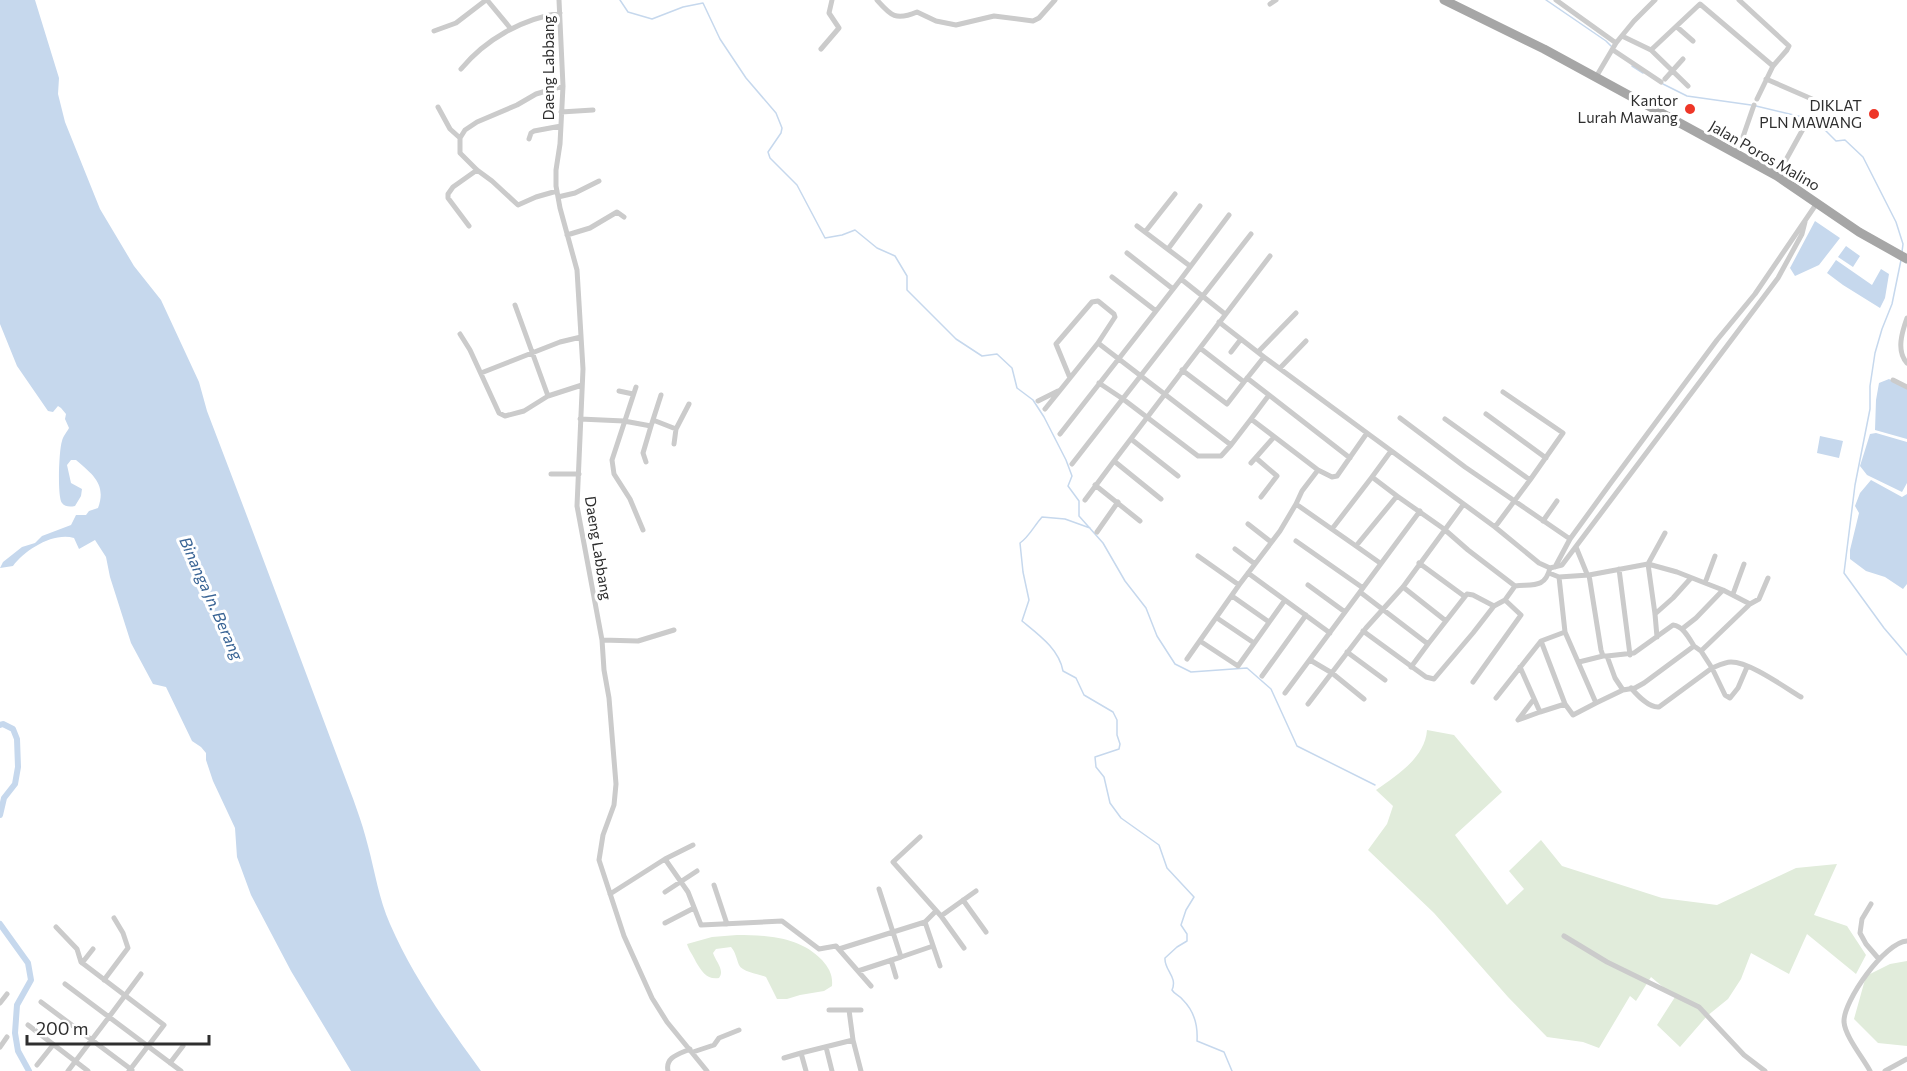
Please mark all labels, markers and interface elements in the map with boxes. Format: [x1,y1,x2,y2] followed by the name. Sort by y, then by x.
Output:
[539,15,557,121] street label: Daeng Labbang
[1578,91,1678,126] place label: Kantor Lurah Mawang
[1759,96,1862,131] place label: DIKLAT PLN MAWANG
[1683,102,1697,116] marker: Kantor Lurah Mawang
[1867,107,1881,121] marker: DIKLAT PLN MAWANG
[1706,116,1824,194] street label: Jalan Poros Malino
[582,495,616,601] street label: Daeng Labbang
[176,533,248,664] water label: Binanga Jn. Berang
[27,1008,208,1046] scale bar
[36,1017,89,1039] text: 200 m

